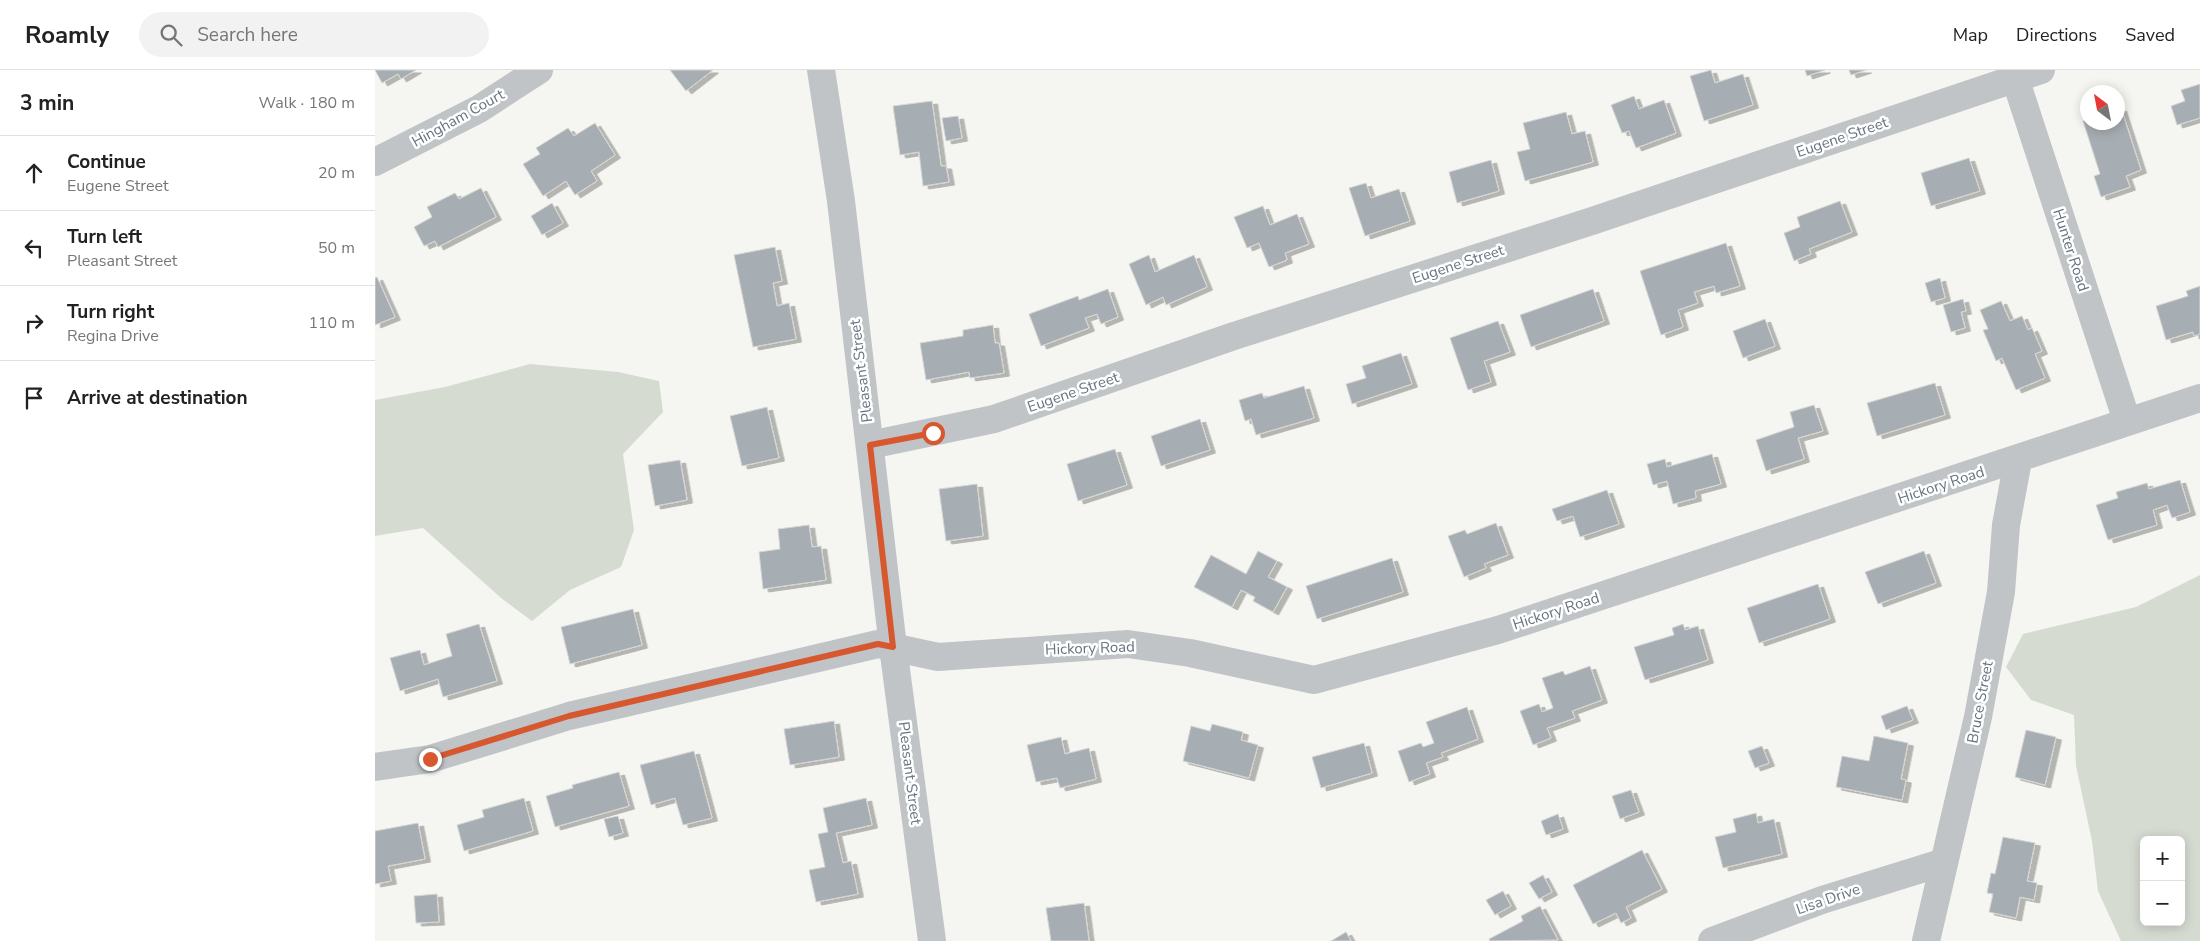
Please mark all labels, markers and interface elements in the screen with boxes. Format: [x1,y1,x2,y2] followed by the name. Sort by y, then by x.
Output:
[139,12,489,57] search box
[25,19,109,51] text: Roamly
[157,21,185,49] icon: search
[197,22,298,48] text: Search here
[1953,23,1988,47] text: Map
[2016,23,2097,47] text: Directions
[2125,23,2175,47] text: Saved
[408,84,508,152] street label: Hingham Court
[2080,85,2125,130] north arrow
[20,89,74,117] text: 3 min
[259,92,355,114] text: Walk · 180 m
[1794,112,1891,162] street label: Eugene Street
[67,149,146,175] text: Continue
[20,159,48,187] icon: ahead
[318,162,355,184] text: 20 m
[67,175,169,197] text: Eugene Street
[2048,206,2094,294] street label: Hunter Road
[67,224,142,250] text: Turn left
[20,234,48,262] icon: left
[318,237,355,259] text: 50 m
[1410,240,1507,288] street label: Eugene Street
[67,250,177,272] text: Pleasant Street
[67,299,154,325] text: Turn right
[20,309,48,337] icon: right
[308,312,355,334] text: 110 m
[845,318,877,424] street label: Pleasant Street
[67,325,159,347] text: Regina Drive
[1025,367,1122,417] street label: Eugene Street
[20,384,48,412] icon: arrive
[67,385,248,411] text: Arrive at destination
[922,422,945,445] route start
[1895,462,1987,508] street label: Hickory Road
[1510,588,1602,634] street label: Hickory Road
[1045,636,1135,660] street label: Hickory Road
[1962,658,1998,745] street label: Bruce Street
[894,720,926,826] street label: Pleasant Street
[419,748,442,771] route end
[2140,836,2185,926] map controls
[2140,836,2185,881] button: +
[1793,879,1863,919] street label: Lisa Drive
[2140,881,2185,926] button: −

